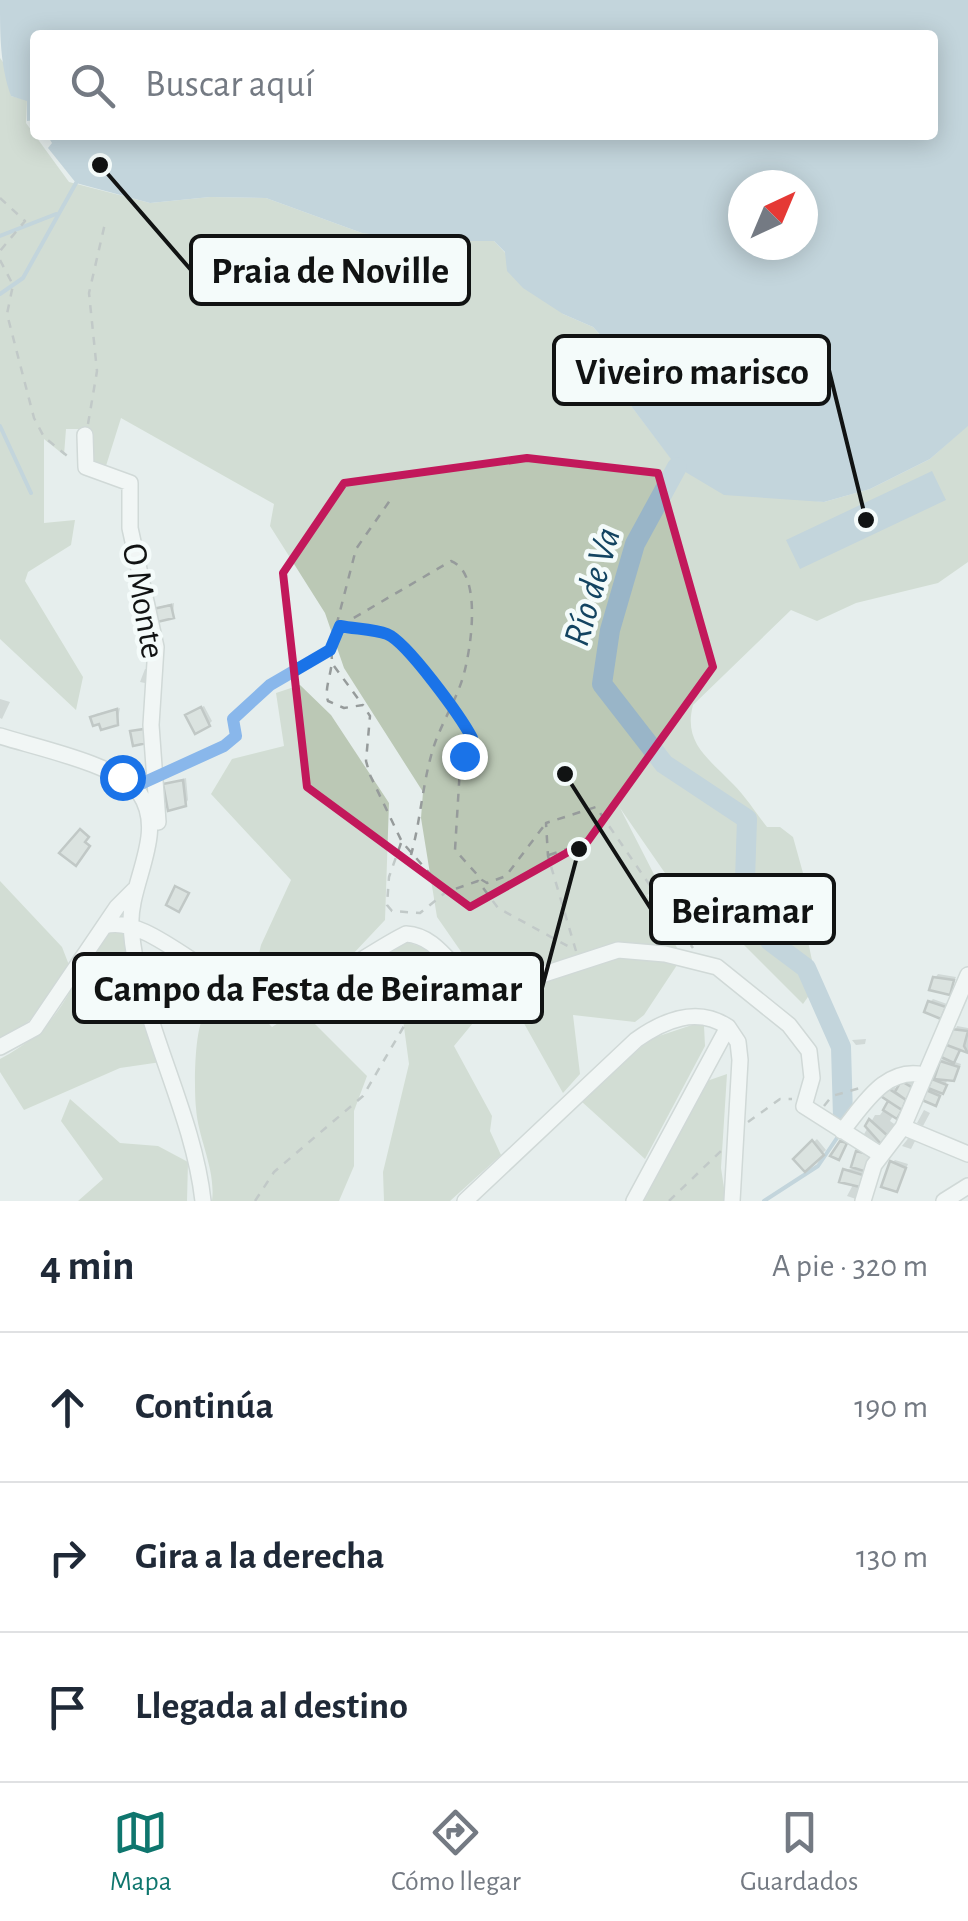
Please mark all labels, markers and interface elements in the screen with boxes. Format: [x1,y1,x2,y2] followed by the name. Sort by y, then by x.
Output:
[30,30,938,140] search box
[65,58,120,113] icon: search
[145,66,314,104] text: Buscar aquí
[728,170,818,260] north arrow
[191,236,469,304] callout: Praia de Noville
[211,253,449,291] text: Praia de Noville
[554,336,829,404] callout: Viveiro marisco
[575,354,809,392] text: Viveiro marisco
[558,523,628,651] water label: Río de Va
[116,541,170,661] street label: O Monte
[442,734,488,780] route end
[100,755,146,801] route start
[651,875,834,943] callout: Beiramar
[671,893,814,931] text: Beiramar
[74,954,542,1022] callout: Campo da Festa de Beiramar
[94,971,523,1009] text: Campo da Festa de Beiramar
[40,1245,135,1287] text: 4 min
[772,1250,928,1282] text: A pie · 320 m
[40,1380,95,1435] icon: ahead
[135,1388,274,1426] text: Continúa
[854,1391,928,1423] text: 190 m
[40,1530,95,1585] icon: right
[135,1538,385,1576] text: Gira a la derecha
[856,1541,928,1573] text: 130 m
[40,1680,95,1735] icon: arrive
[135,1688,408,1726] text: Llegada al destino
[110,1805,172,1899] tab: Mapa
[391,1805,521,1899] tab: Cómo llegar
[740,1805,858,1899] tab: Guardados

